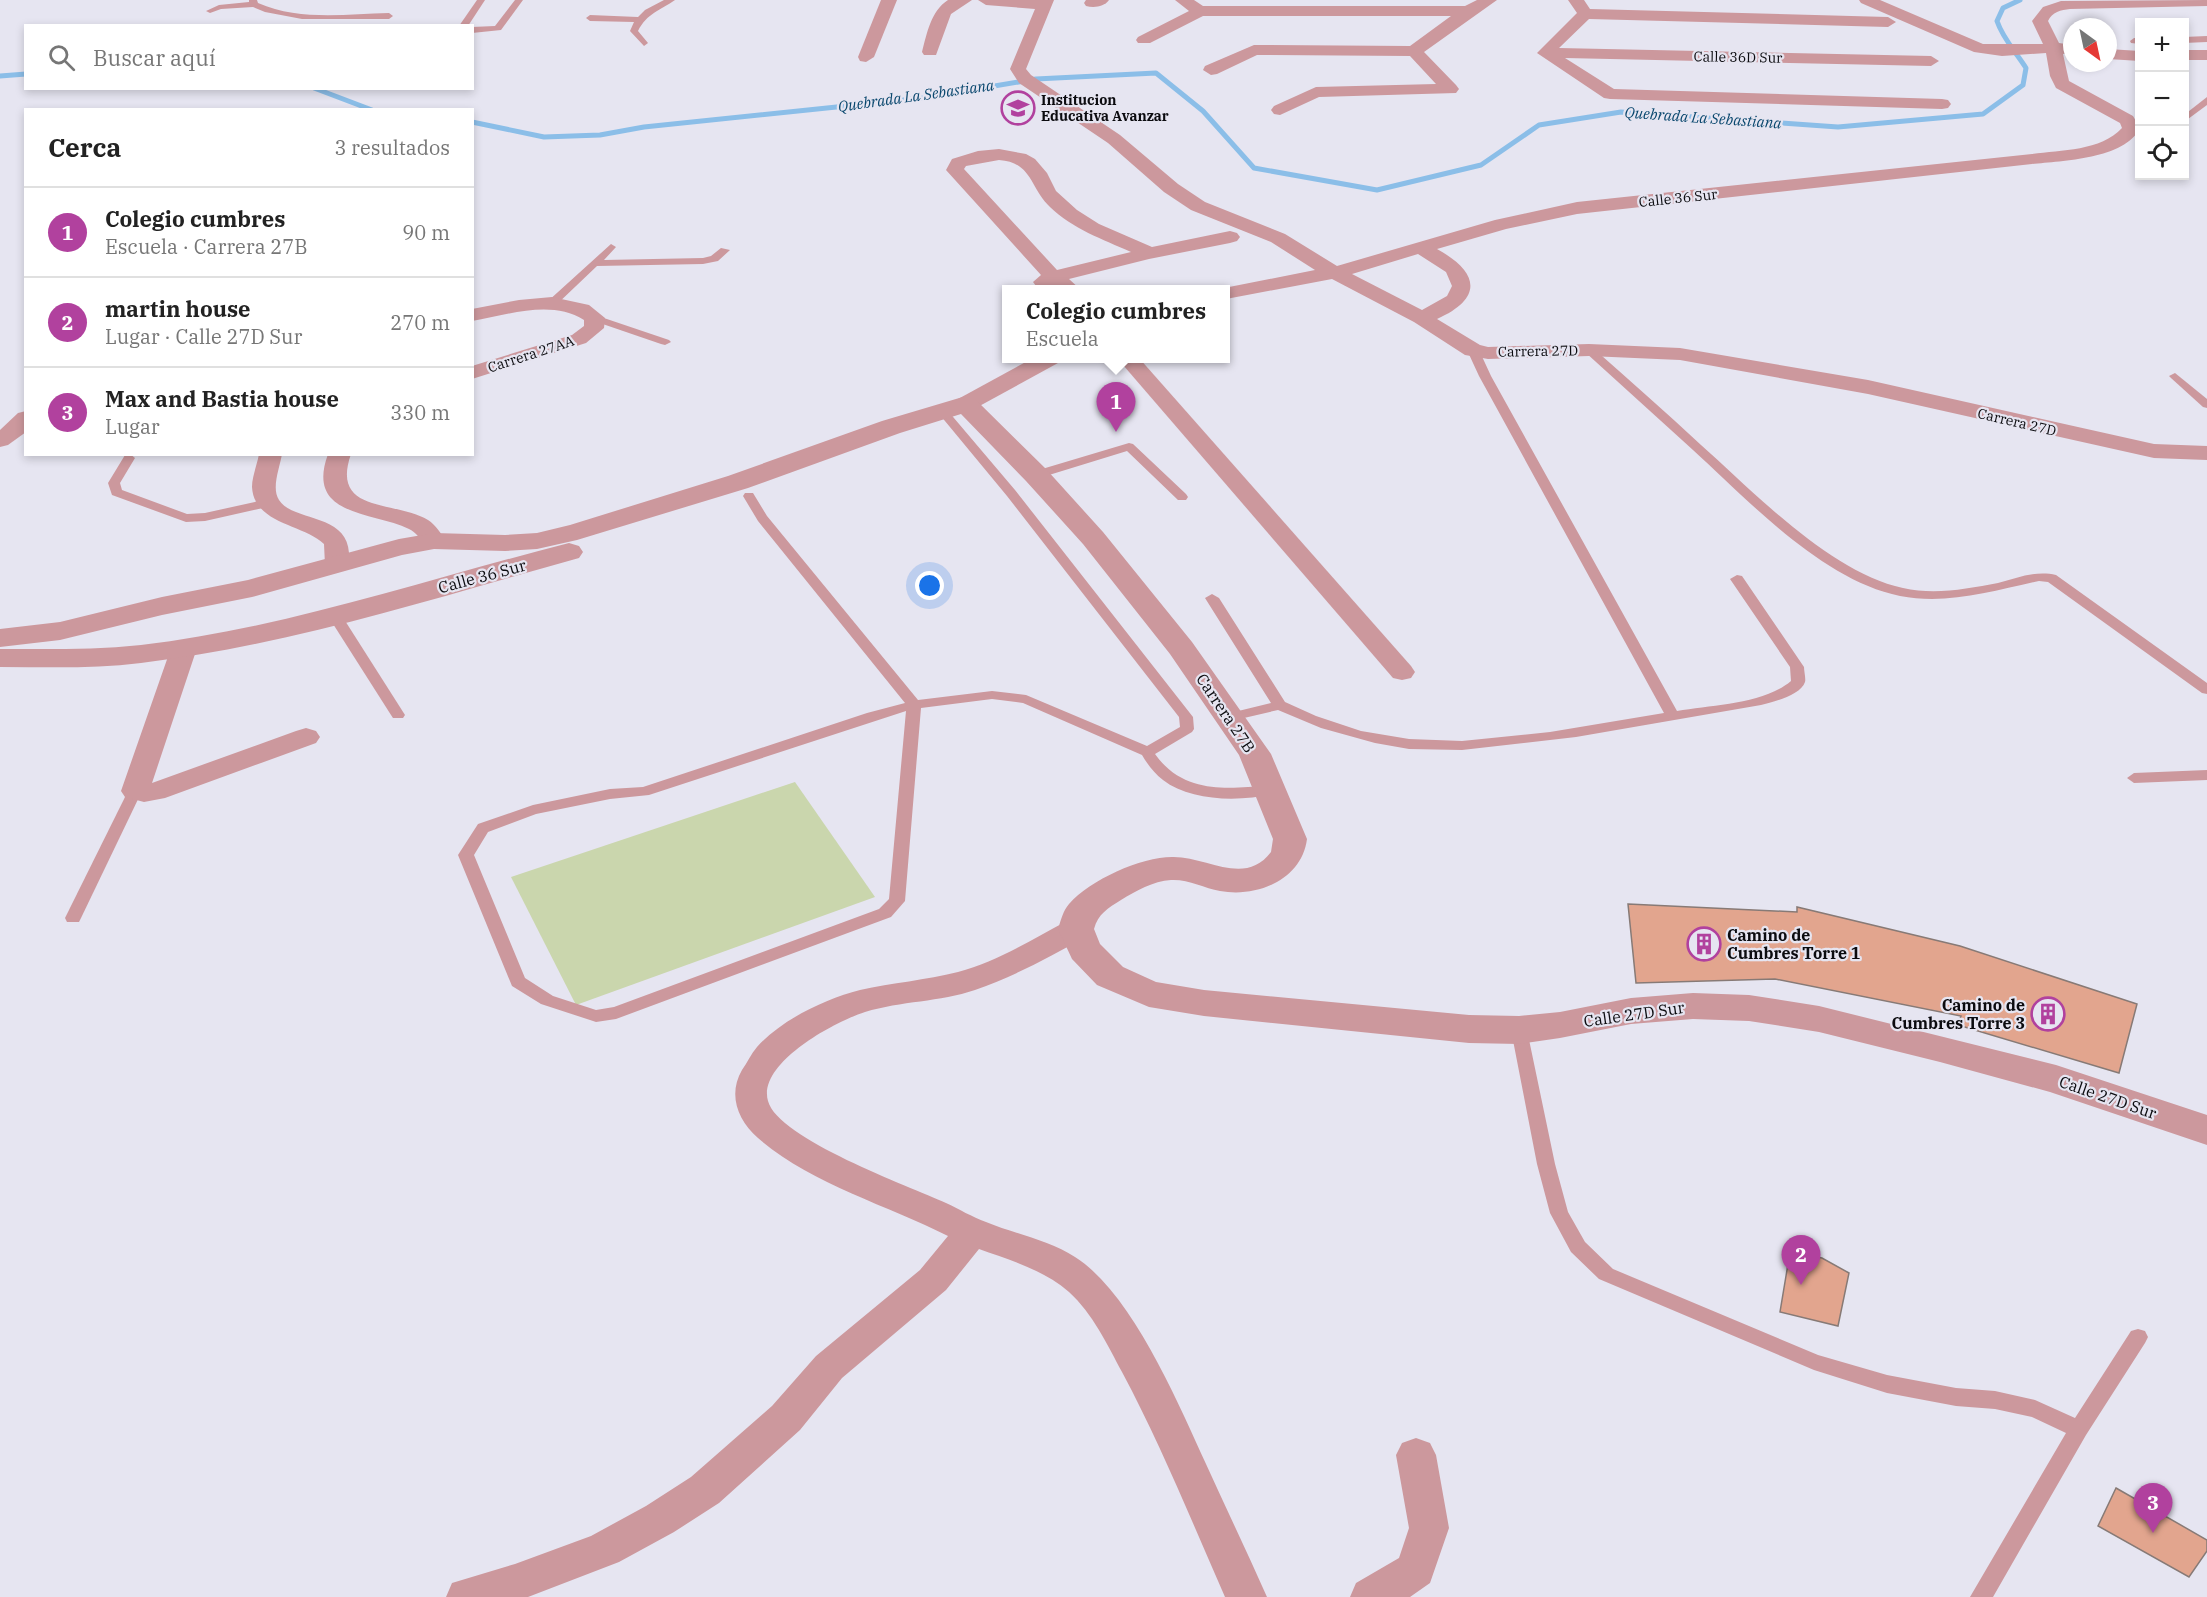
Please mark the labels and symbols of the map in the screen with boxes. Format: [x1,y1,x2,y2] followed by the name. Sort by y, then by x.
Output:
[2063,18,2117,72] north arrow
[1693,47,1783,67] street label: Calle 36D Sur
[837,75,996,116] water label: Quebrada La Sebastiana
[1000,90,1036,126] school or university icon: Institucion Educativa Avanzar
[1041,91,1169,125] place label: Institucion Educativa Avanzar
[1624,103,1783,133] water label: Quebrada La Sebastiana
[1638,185,1719,211] street label: Calle 36 Sur
[486,331,577,376] street label: Carrera 27AA
[1498,341,1578,361] street label: Carrera 27D
[1096,382,1136,432] pin: 1
[1976,404,2058,440] street label: Carrera 27D
[436,555,528,597] street label: Calle 36 Sur
[915,571,944,600] your location
[1192,670,1260,756] street label: Carrera 27B
[1727,925,1860,963] place label: Camino de Cumbres Torre 1
[1686,926,1722,962] building icon: Camino de Cumbres Torre 1
[1892,995,2025,1033] place label: Camino de Cumbres Torre 3
[2030,996,2066,1032] building icon: Camino de Cumbres Torre 3
[1582,997,1686,1031] street label: Calle 27D Sur
[2057,1071,2159,1123] street label: Calle 27D Sur
[1782,1236,1820,1285] pin: 2
[2134,1484,2172,1533] pin: 3

